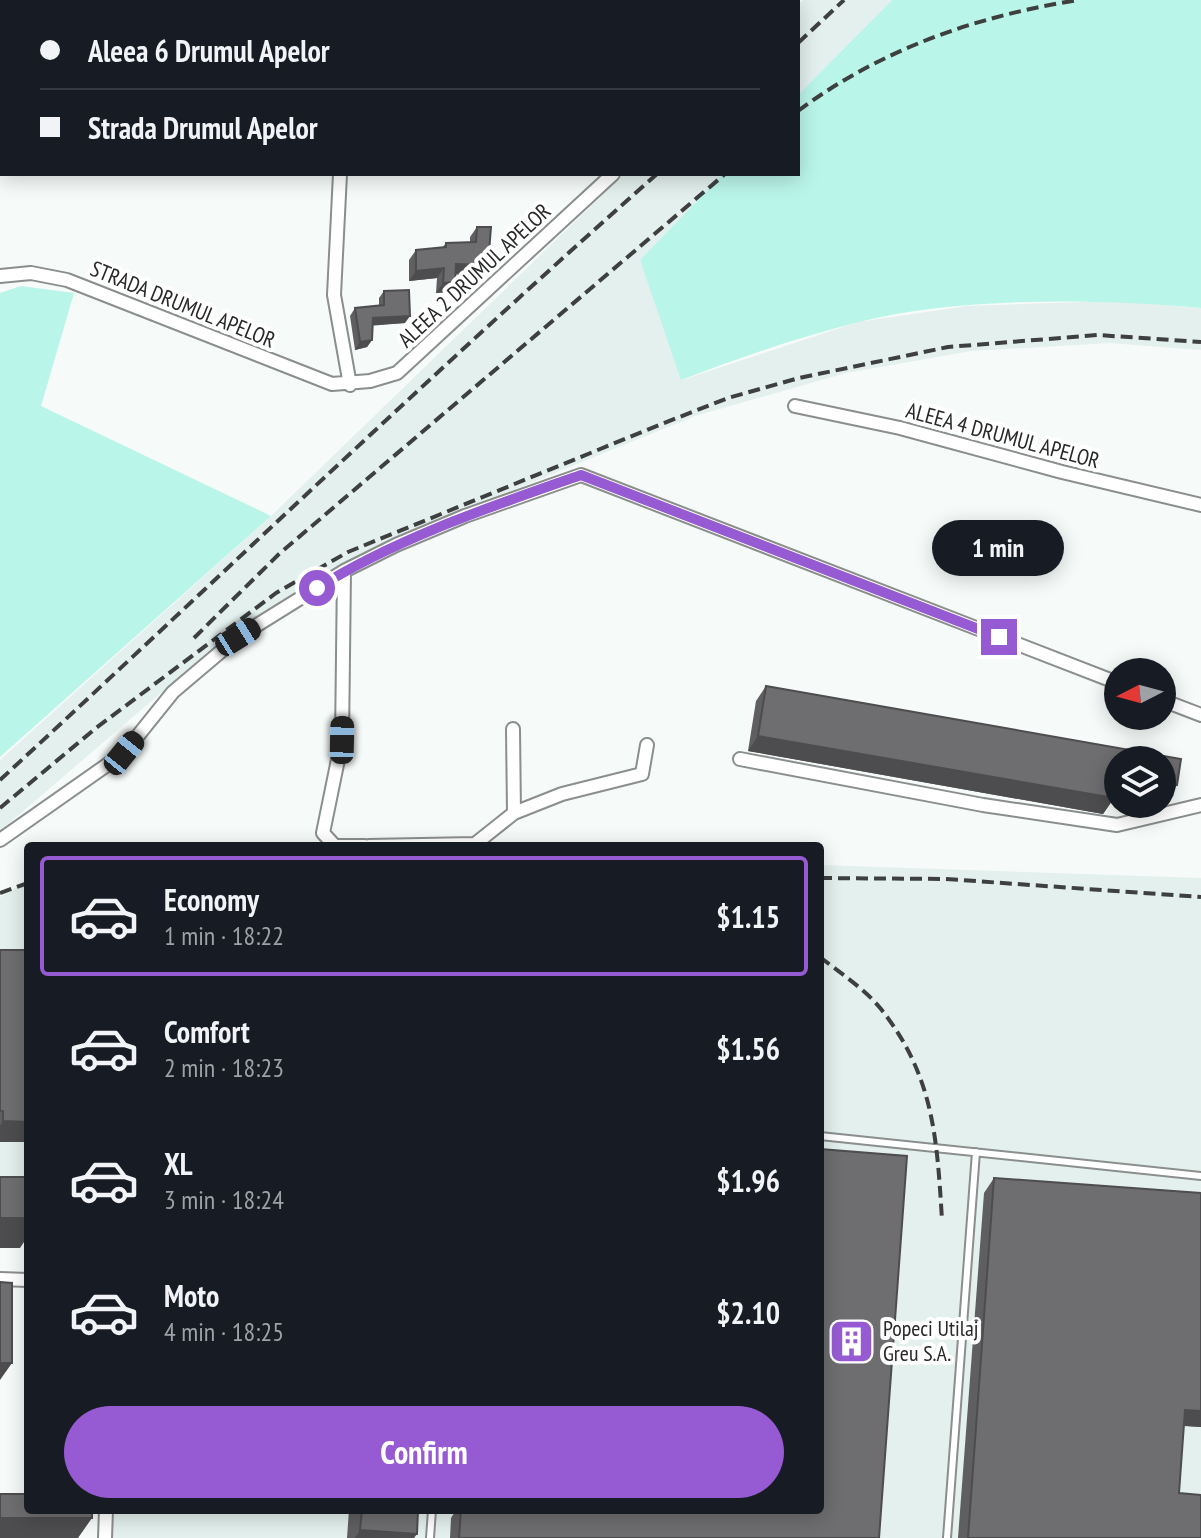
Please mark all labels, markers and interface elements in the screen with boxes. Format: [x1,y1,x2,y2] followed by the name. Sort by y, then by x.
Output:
[88,31,330,70] text: Aleea 6 Drumul Apelor
[88,108,318,147] text: Strada Drumul Apelor
[392,197,556,353] street label: ALEEA 2 DRUMUL APELOR
[86,254,280,354] street label: STRADA DRUMUL APELOR
[903,396,1103,474] street label: ALEEA 4 DRUMUL APELOR
[933,521,1065,577] callout: 1 min
[972,531,1024,564] text: 1 min
[299,570,335,606] route start
[211,614,265,660] car
[981,619,1017,655] route end
[1104,658,1176,730] north arrow
[1104,658,1176,818] map controls
[330,716,354,764] car
[100,727,148,779] car
[1104,746,1176,818] button: layers
[68,880,140,952] icon: car
[164,880,259,919] text: Economy
[716,897,780,936] text: $1.15
[164,919,284,952] text: 1 min · 18:22
[68,1012,140,1084] icon: car
[164,1012,250,1051] text: Comfort
[716,1029,780,1068] text: $1.56
[164,1051,284,1084] text: 2 min · 18:23
[68,1144,140,1216] icon: car
[164,1144,193,1183] text: XL
[716,1161,780,1200] text: $1.96
[164,1183,284,1216] text: 3 min · 18:24
[68,1276,140,1348] icon: car
[164,1276,219,1315] text: Moto
[716,1293,780,1332] text: $2.10
[883,1314,978,1367] place label: Popeci Utilaj Greu S.A.
[164,1315,284,1348] text: 4 min · 18:25
[828,1317,876,1365] building icon: Popeci Utilaj Greu S.A.
[64,1406,784,1498] button: Confirm

